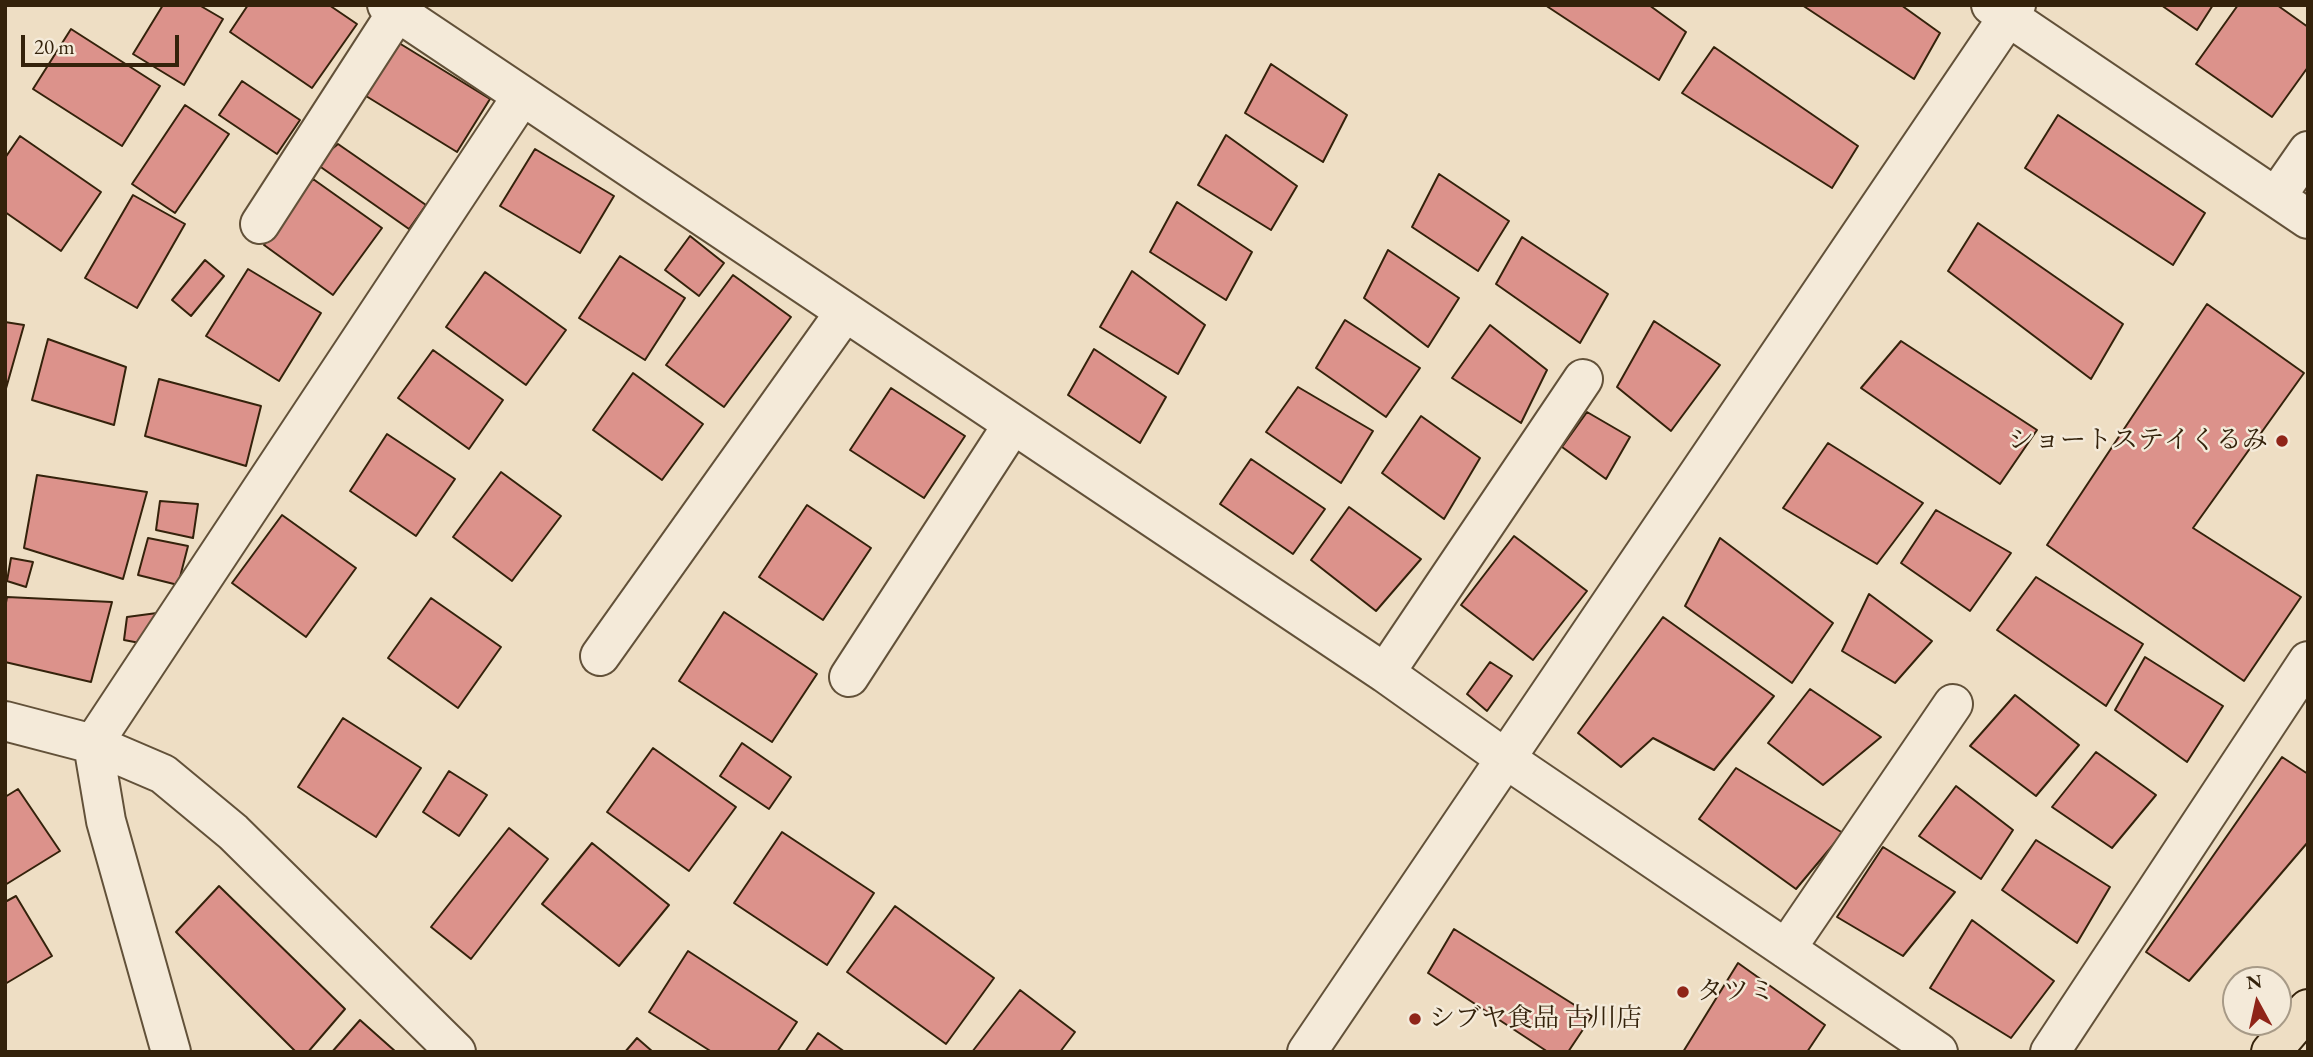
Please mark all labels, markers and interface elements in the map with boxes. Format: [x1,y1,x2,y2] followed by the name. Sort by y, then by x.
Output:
[24,21,182,65] scale bar
[34,33,75,60] text: 20 m
[2008,425,2268,457] place label: ショートステイくるみ
[2274,433,2290,449] marker: ショートステイくるみ
[2222,966,2292,1036] north arrow
[2245,968,2264,995] text: N
[1697,976,1775,1008] place label: タツミ
[1675,984,1691,1000] marker: タツミ
[1429,1003,1642,1035] place label: シブヤ食品 古川店
[1407,1011,1423,1027] marker: シブヤ食品 古川店

